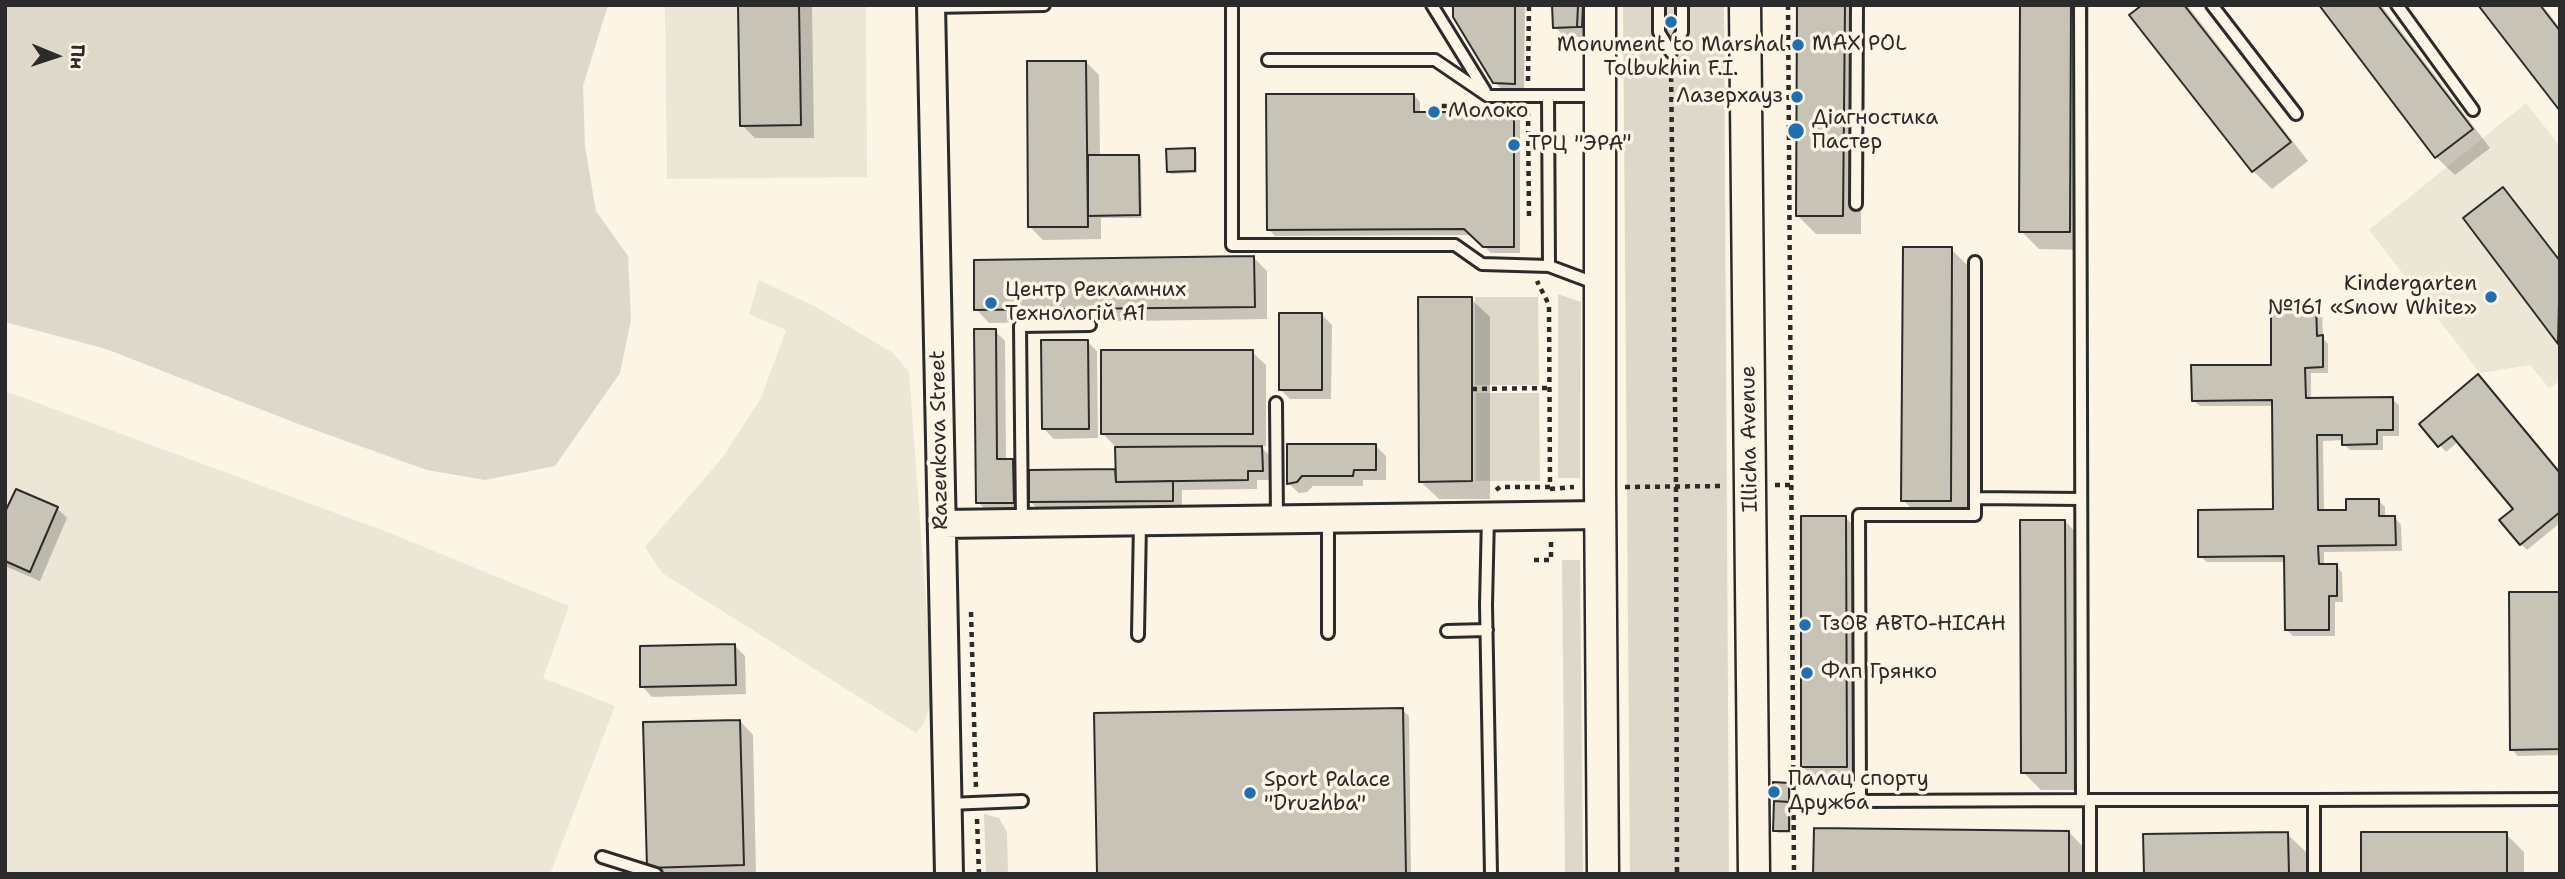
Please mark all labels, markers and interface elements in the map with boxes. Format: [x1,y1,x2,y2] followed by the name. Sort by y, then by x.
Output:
[1663,14,1679,30] marker: Monument to Marshal Tolbukhin F.I.
[21,21,91,91] north arrow
[1812,32,1907,58] place label: MAX POL
[1557,33,1785,83] place label: Monument to Marshal Tolbukhin F.I.
[1790,37,1806,53] marker: MAX POL
[65,44,90,70] text: Пн
[1676,84,1783,110] place label: Лазерхауз
[1789,89,1805,105] marker: Лазерхауз
[1448,99,1528,125] place label: Молоко
[1426,104,1442,120] marker: Молоко
[1812,106,1938,156] place label: Діагностика Пастер
[1786,121,1806,141] marker: Діагностика Пастер
[1528,132,1632,158] place label: ТРЦ "ЭРА"
[1506,137,1522,153] marker: ТРЦ "ЭРА"
[2267,272,2477,322] place label: Kindergarten №161 «Snow White»
[1005,278,1186,328] place label: Центр Рекламних Технологій А1
[2483,289,2499,305] marker: Kindergarten №161 «Snow White»
[983,295,999,311] marker: Центр Рекламних Технологій А1
[926,350,954,530] street label: Razenkova Street
[1736,365,1764,513] street label: Illicha Avenue
[1819,612,2006,638] place label: ТзОВ АВТО-НІСАН
[1797,617,1813,633] marker: ТзОВ АВТО-НІСАН
[1821,660,1937,686] place label: Флп Грянко
[1799,665,1815,681] marker: Флп Грянко
[1788,767,1929,817] place label: Палац спорту Дружба
[1264,768,1391,818] place label: Sport Palace "Druzhba"
[1766,784,1782,800] marker: Палац спорту Дружба
[1242,785,1258,801] marker: Sport Palace "Druzhba"

